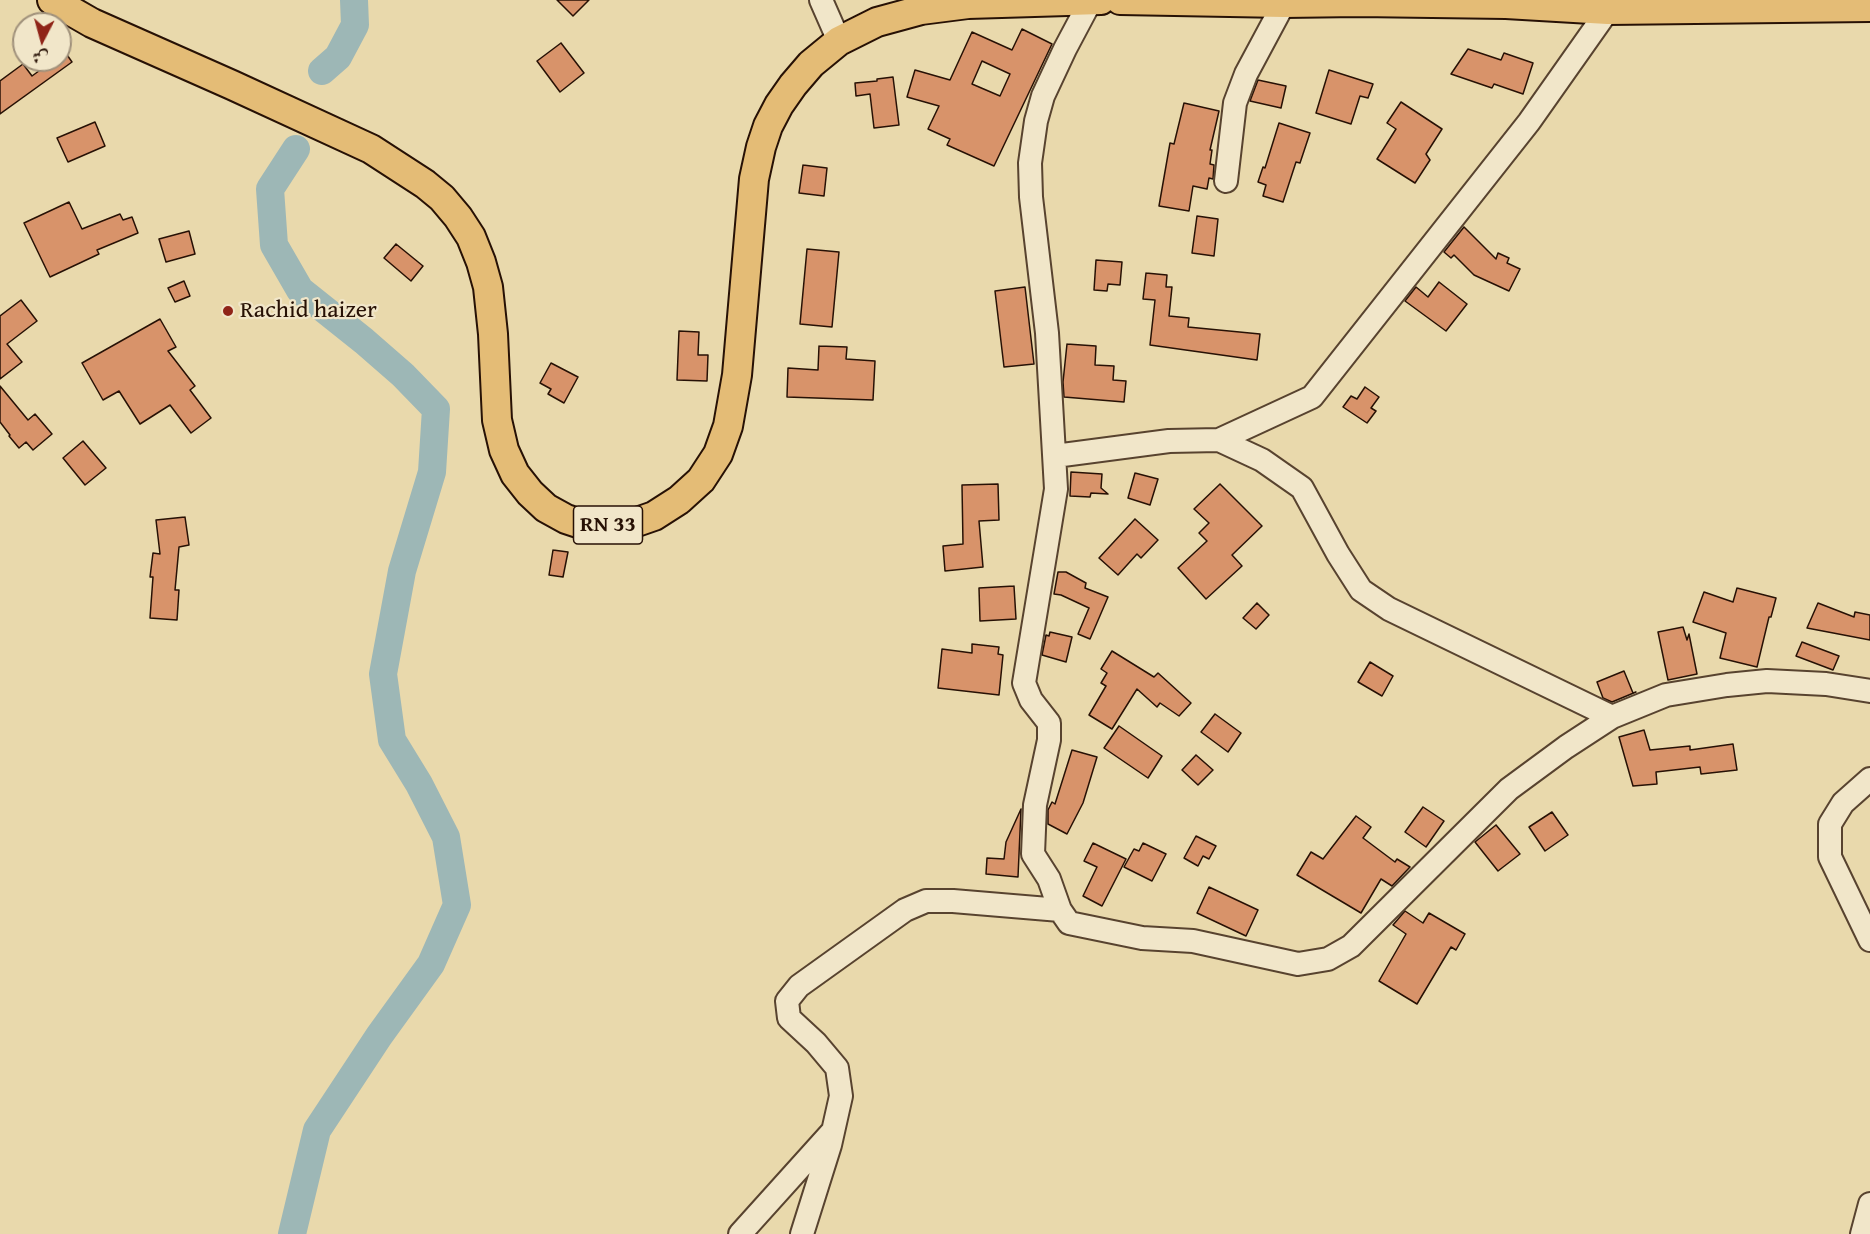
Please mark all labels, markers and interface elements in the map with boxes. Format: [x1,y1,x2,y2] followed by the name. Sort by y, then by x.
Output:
[12,12,72,72] north arrow
[31,45,49,71] text: ش
[240,297,377,325] place label: Rachid haizer
[221,304,235,318] marker: Rachid haizer
[574,506,642,544] road number: RN 33

